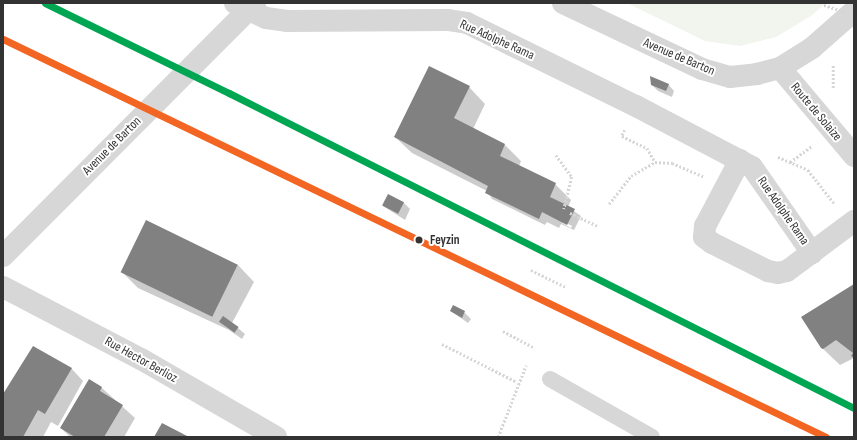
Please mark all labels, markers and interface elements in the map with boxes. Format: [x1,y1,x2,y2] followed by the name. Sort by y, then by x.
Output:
[457,17,537,63] street label: Rue Adolphe Rama
[641,35,717,79] street label: Avenue de Barton
[787,80,845,144] street label: Route de Solaize
[80,114,144,178] street label: Avenue de Barton
[754,174,812,248] street label: Rue Adolphe Rama
[430,232,460,248] place label: Feyzin
[412,233,426,247] marker: Feyzin
[102,334,180,386] street label: Rue Hector Berlioz

